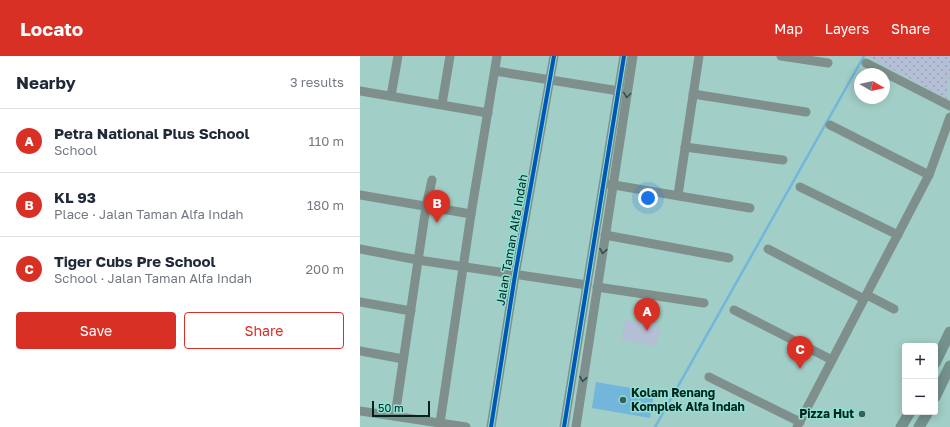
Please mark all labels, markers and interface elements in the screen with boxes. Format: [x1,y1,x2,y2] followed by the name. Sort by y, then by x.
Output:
[20,17,83,40] text: Locato
[774,20,803,37] text: Map
[825,20,869,37] text: Layers
[891,20,930,37] text: Share
[854,68,890,104] north arrow
[16,72,76,93] text: Nearby
[290,74,344,90] text: 3 results
[623,91,632,98] one-way arrow
[54,124,249,142] text: Petra National Plus School
[24,133,34,149] text: A
[309,133,344,149] text: 110 m
[54,142,97,158] text: School
[493,173,530,307] street label: Jalan Taman Alfa Indah
[54,188,96,206] text: KL 93
[638,188,658,208] your location
[424,190,450,223] pin: B
[24,197,34,213] text: B
[307,197,344,213] text: 180 m
[54,206,244,222] text: Place · Jalan Taman Alfa Indah
[599,248,608,254] one-way arrow
[54,252,216,270] text: Tiger Cubs Pre School
[24,261,34,277] text: C
[306,261,344,277] text: 200 m
[54,270,252,286] text: School · Jalan Taman Alfa Indah
[634,298,660,331] pin: A
[16,312,176,349] button: Save
[184,312,344,349] button: Share
[787,336,813,369] pin: C
[902,343,938,415] map controls
[902,343,938,379] button: +
[579,376,588,382] one-way arrow
[902,379,938,415] button: −
[631,385,745,414] place label: Kolam Renang Komplek Alfa Indah
[618,395,628,405] marker: Kolam Renang Komplek Alfa Indah
[372,399,430,418] scale bar
[378,401,404,414] text: 50 m
[799,406,854,421] place label: Pizza Hut
[857,409,867,419] marker: Pizza Hut

